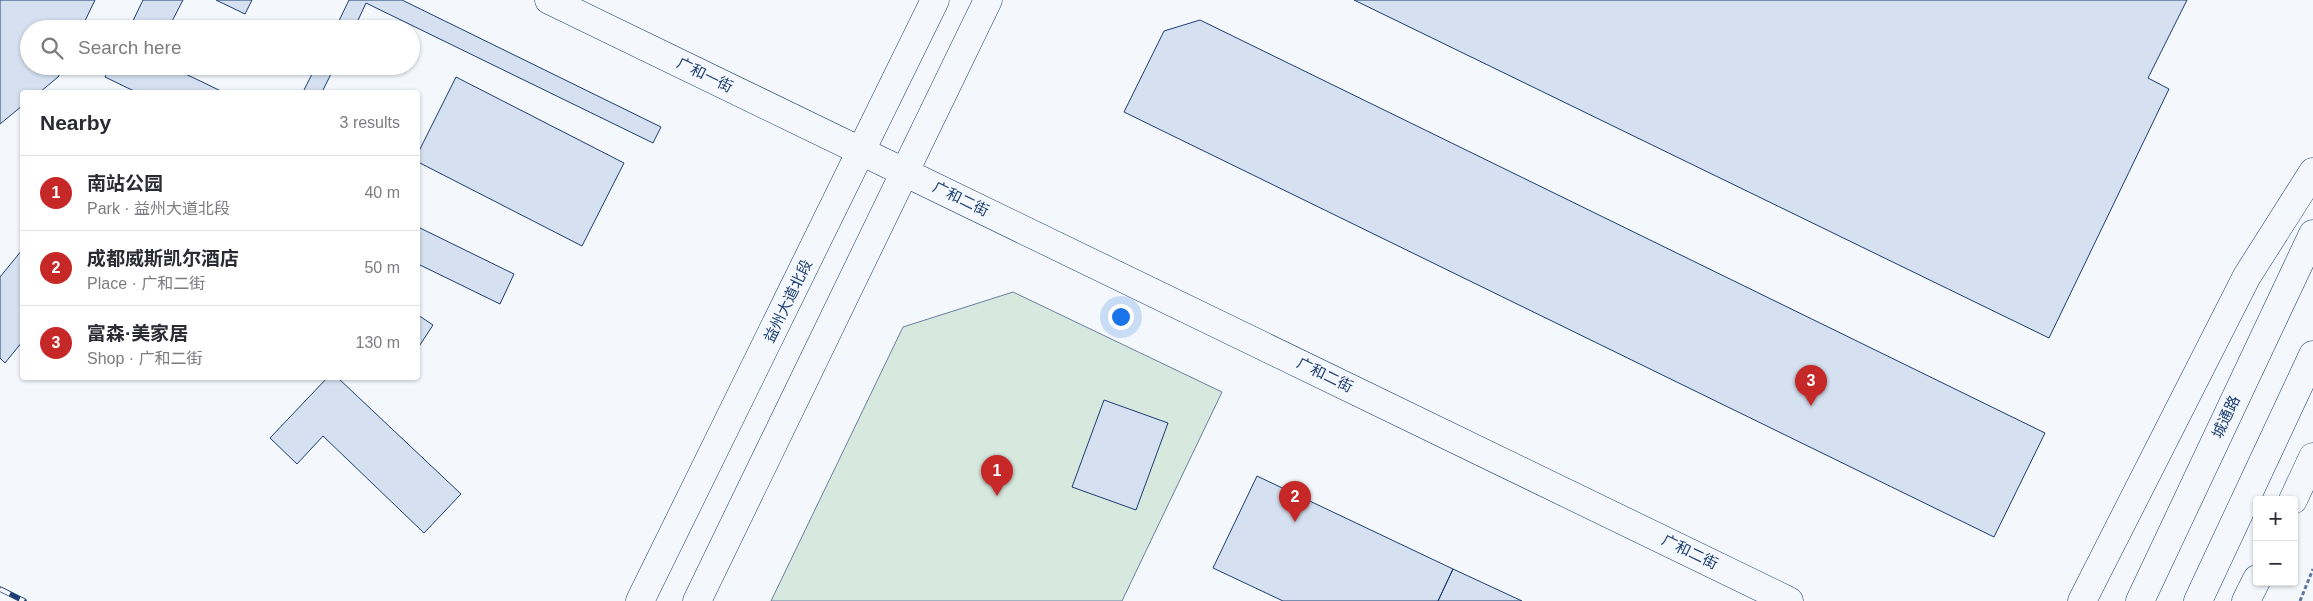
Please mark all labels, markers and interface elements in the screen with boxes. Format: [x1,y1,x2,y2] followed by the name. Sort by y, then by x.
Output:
[20,20,420,75] search box
[38,34,66,62] icon: search
[78,37,182,58] text: Search here
[675,54,736,95] street label: 广和一街
[40,111,111,134] text: Nearby
[340,114,400,131] text: 3 results
[87,173,163,194] text: 南站公园
[931,178,992,219] street label: 广和二街
[52,184,60,201] text: 1
[364,184,400,201] text: 40 m
[87,200,230,217] text: Park · 益州大道北段
[87,248,239,269] text: 成都威斯凯尔酒店
[760,257,815,345] street label: 益州大道北段
[52,259,60,276] text: 2
[364,259,400,276] text: 50 m
[87,275,205,292] text: Place · 广和二街
[1108,304,1134,330] your location
[87,323,188,344] text: 富森·美家居
[52,334,60,351] text: 3
[356,334,400,351] text: 130 m
[87,350,203,367] text: Shop · 广和二街
[1295,354,1356,395] street label: 广和二街
[1795,365,1827,406] pin: 3
[2208,393,2243,441] street label: 城通路
[981,455,1013,496] pin: 1
[1279,481,1311,522] pin: 2
[2253,496,2298,586] map controls
[2253,496,2298,541] button: +
[1660,531,1721,572] street label: 广和二街
[2253,541,2298,586] button: −

